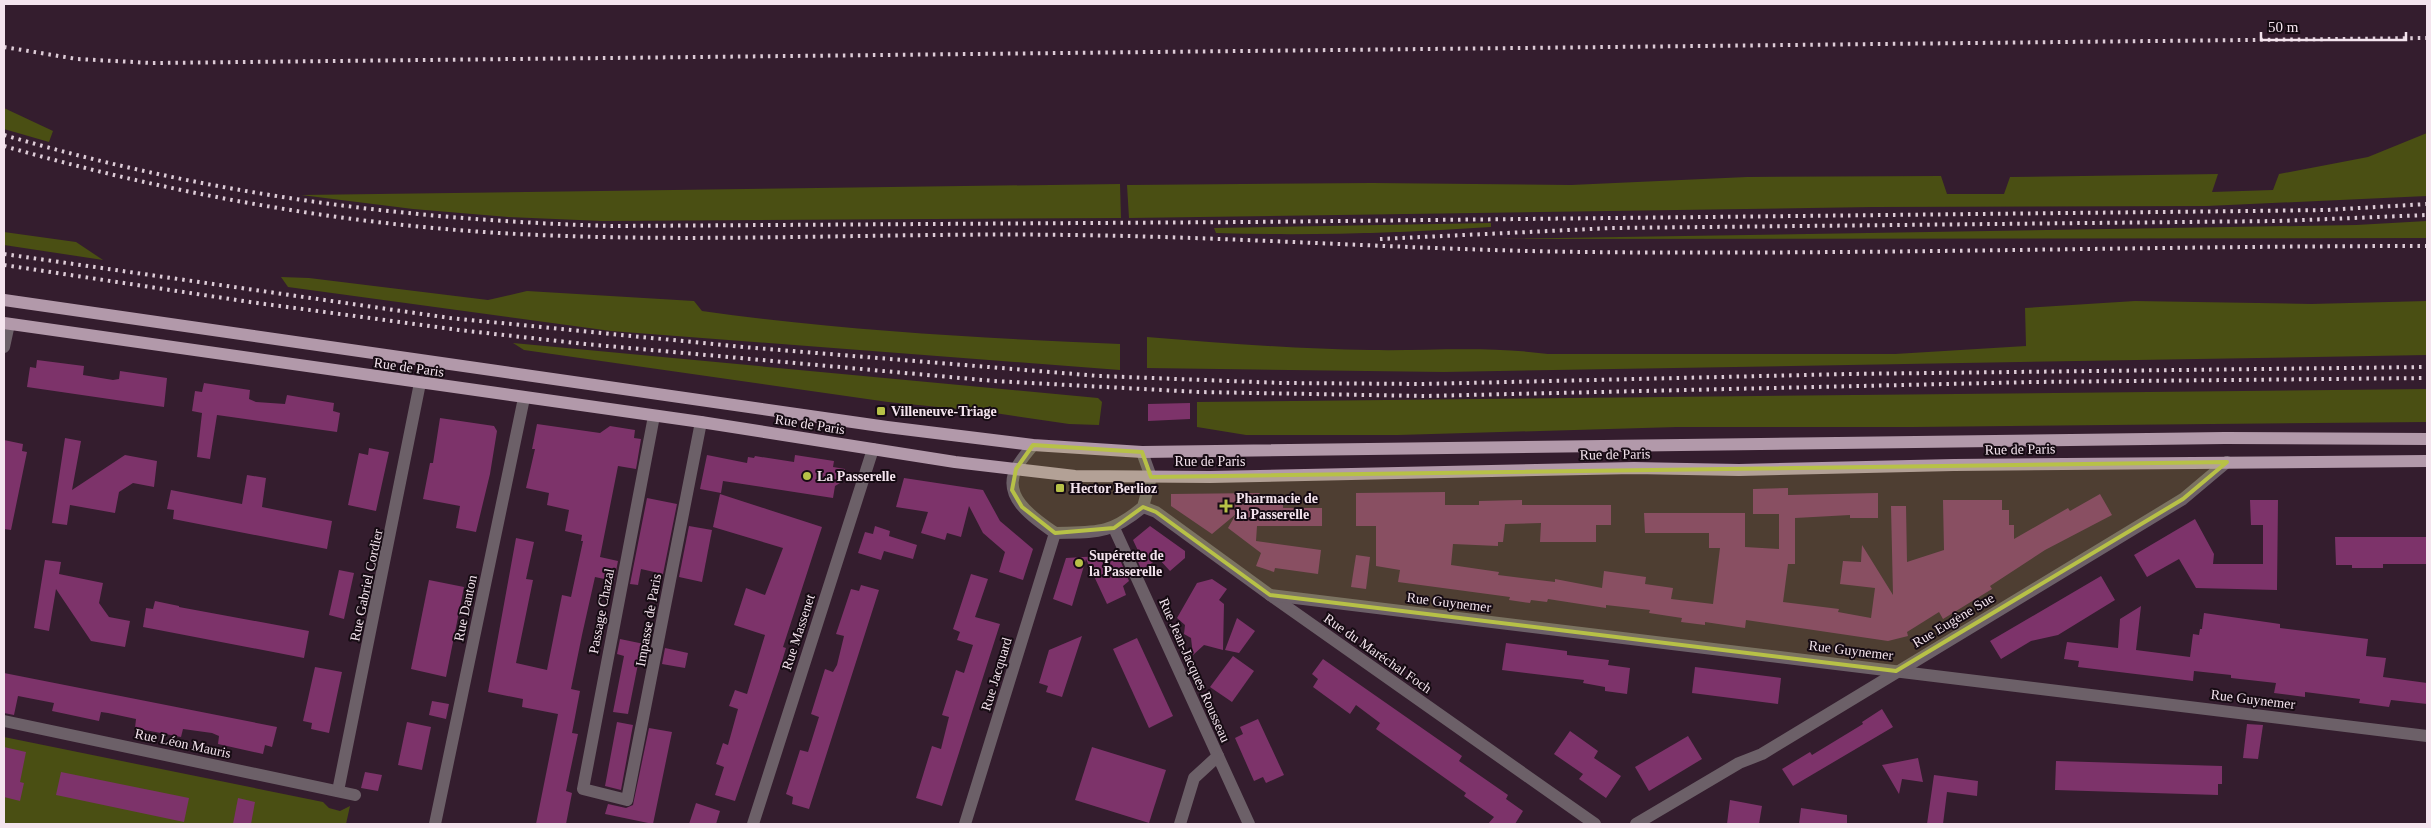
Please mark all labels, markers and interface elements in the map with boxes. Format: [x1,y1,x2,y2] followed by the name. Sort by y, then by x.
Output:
[2261,10,2406,42] scale bar
[2268,19,2299,35] text: 50 m
[373,355,445,380] street label: Rue de Paris
[891,404,997,419] place label: Villeneuve-Triage
[875,405,887,417] marker: Villeneuve-Triage
[774,412,846,437] street label: Rue de Paris
[1985,441,2056,458] street label: Rue de Paris
[1580,446,1651,463] street label: Rue de Paris
[1175,454,1245,469] street label: Rue de Paris
[817,469,896,484] place label: La Passerelle
[801,470,813,482] marker: La Passerelle
[1070,481,1157,496] place label: Hector Berlioz
[1054,482,1066,494] marker: Hector Berlioz
[1236,491,1318,522] place label: Pharmacie de la Passerelle
[1220,500,1232,512] marker: Pharmacie de la Passerelle
[347,527,386,643] street label: Rue Gabriel Cordier
[1089,548,1164,579] place label: Supérette de la Passerelle
[1073,557,1085,569] marker: Supérette de la Passerelle
[586,567,617,655] street label: Passage Chazal
[633,572,664,668] street label: Impasse de Paris
[451,574,480,643] street label: Rue Danton
[1406,590,1492,615] street label: Rue Guynemer
[1910,590,1997,651] street label: Rue Eugène Sue
[779,592,818,672] street label: Rue Massenet
[1156,596,1233,745] street label: Rue Jean-Jacques Rousseau
[1321,611,1434,696] street label: Rue du Maréchal Foch
[978,636,1015,713] street label: Rue Jacquard
[1808,638,1894,663] street label: Rue Guynemer
[2210,687,2296,712] street label: Rue Guynemer
[133,726,232,761] street label: Rue Léon Mauris

